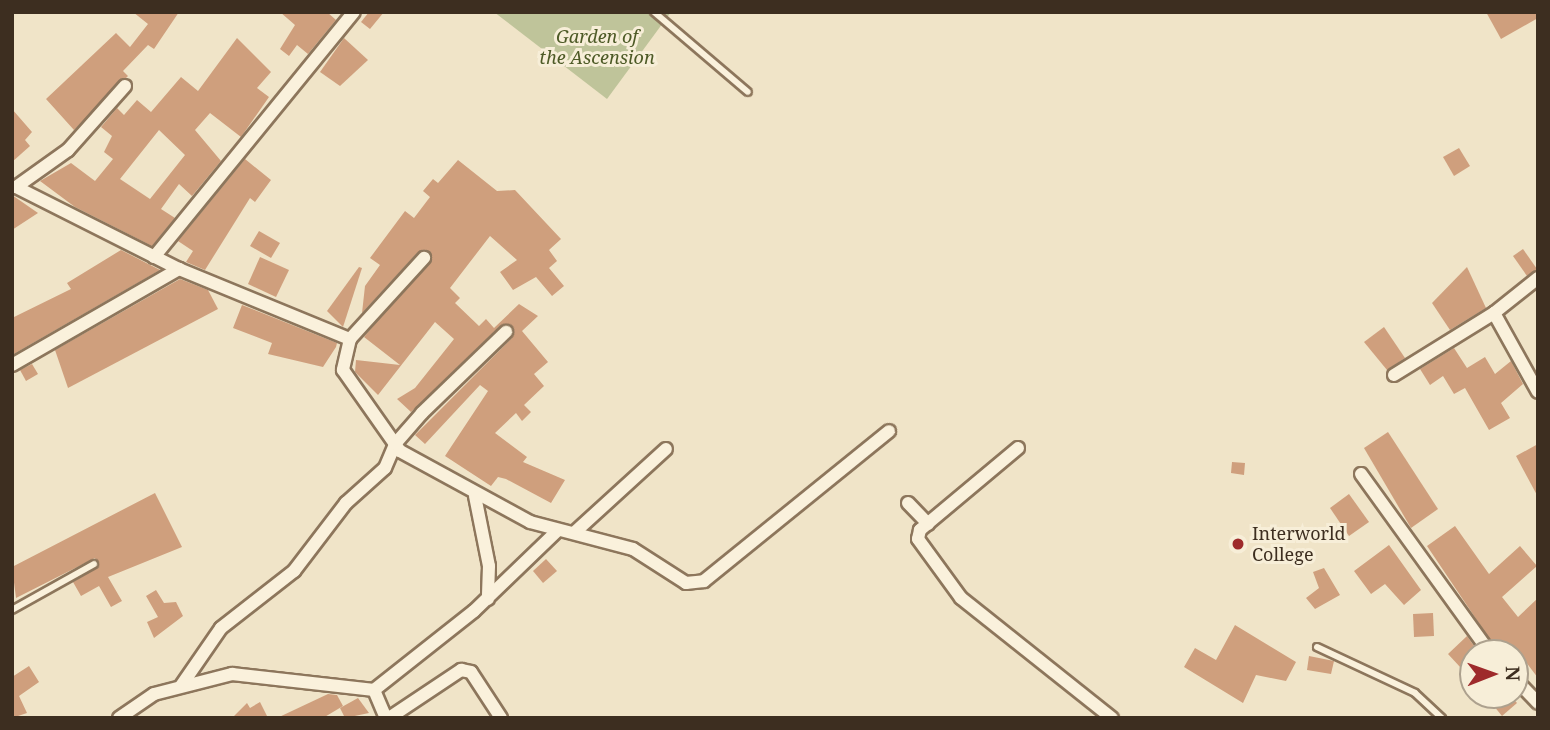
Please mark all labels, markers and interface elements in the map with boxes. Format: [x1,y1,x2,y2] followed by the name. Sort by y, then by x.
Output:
[539,26,655,68] park label: Garden of the Ascension
[1252,523,1346,566] place label: Interworld College
[1230,536,1246,552] marker: Interworld College
[1459,639,1529,709] north arrow
[1500,666,1526,681] text: N

